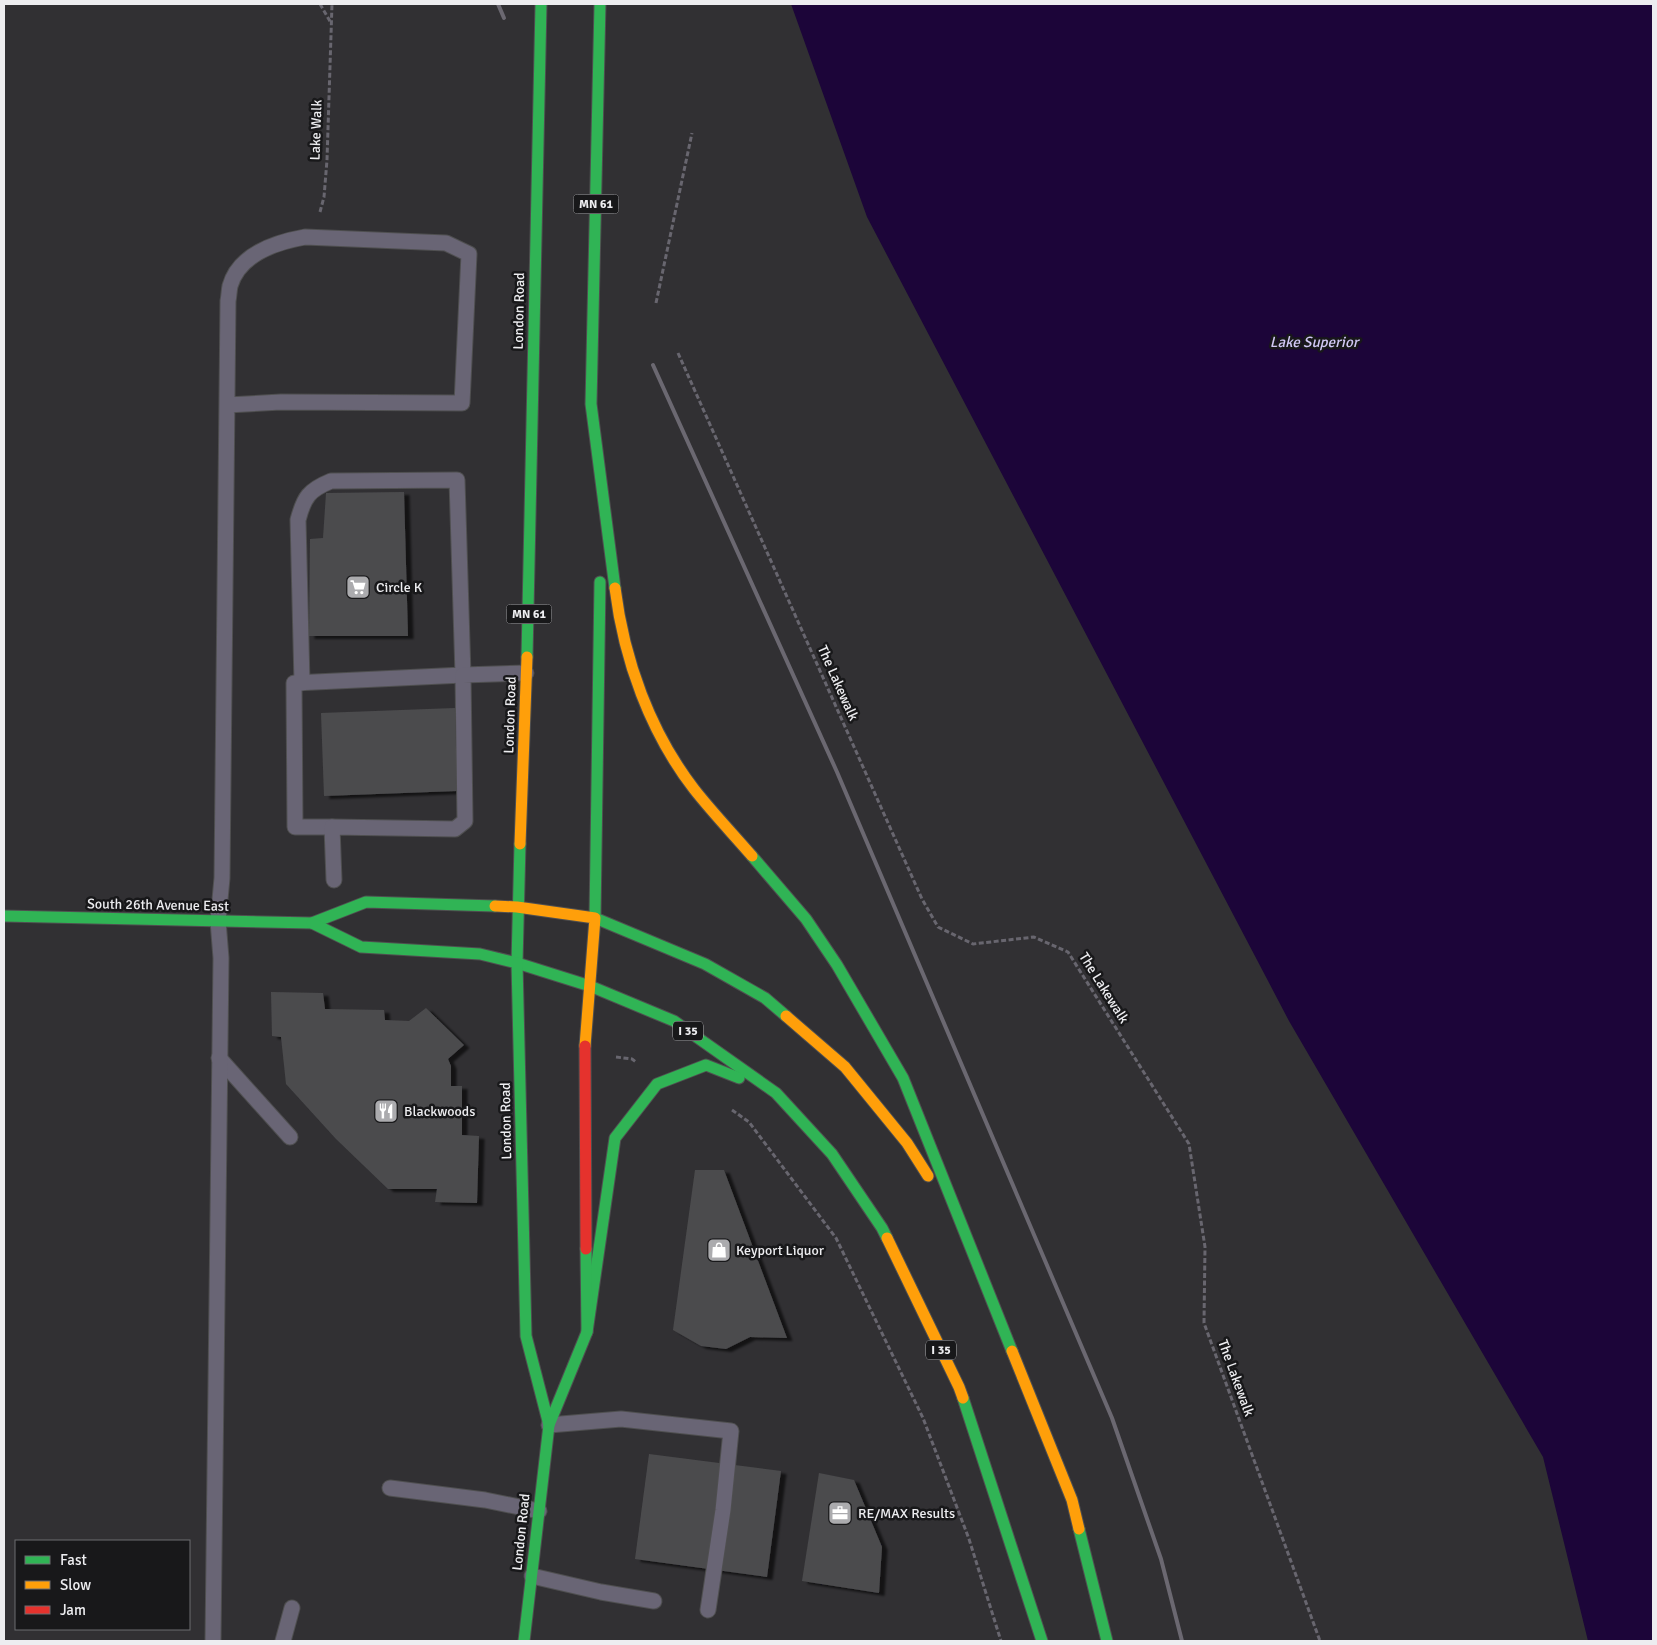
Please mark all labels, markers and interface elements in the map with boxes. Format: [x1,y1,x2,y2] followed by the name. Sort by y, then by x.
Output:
[306,99,326,161] street label: Lake Walk
[574,194,618,213] road number: MN 61
[510,272,528,350] street label: London Road
[1270,333,1361,351] water label: Lake Superior
[345,574,371,600] supermarket icon: Circle K
[376,579,423,596] place label: Circle K
[506,604,552,624] road number: MN 61
[814,643,862,723] street label: The Lakewalk
[500,676,520,754] street label: London Road
[87,895,229,915] street label: South 26th Avenue East
[1075,949,1133,1027] street label: The Lakewalk
[673,1021,703,1040] road number: I 35
[497,1082,515,1160] street label: London Road
[373,1098,399,1124] restaurant icon: Blackwoods
[404,1103,475,1120] place label: Blackwoods
[706,1237,732,1263] shop icon: Keyport Liquor
[736,1242,825,1259] place label: Keyport Liquor
[1214,1337,1258,1419] street label: The Lakewalk
[926,1340,956,1360] road number: I 35
[509,1493,533,1571] street label: London Road
[827,1500,853,1526] office icon: RE/MAX Results
[858,1505,955,1522] place label: RE/MAX Results
[15,1540,190,1630] legend
[60,1551,87,1569] text: Fast
[60,1576,91,1594] text: Slow
[60,1601,86,1619] text: Jam

